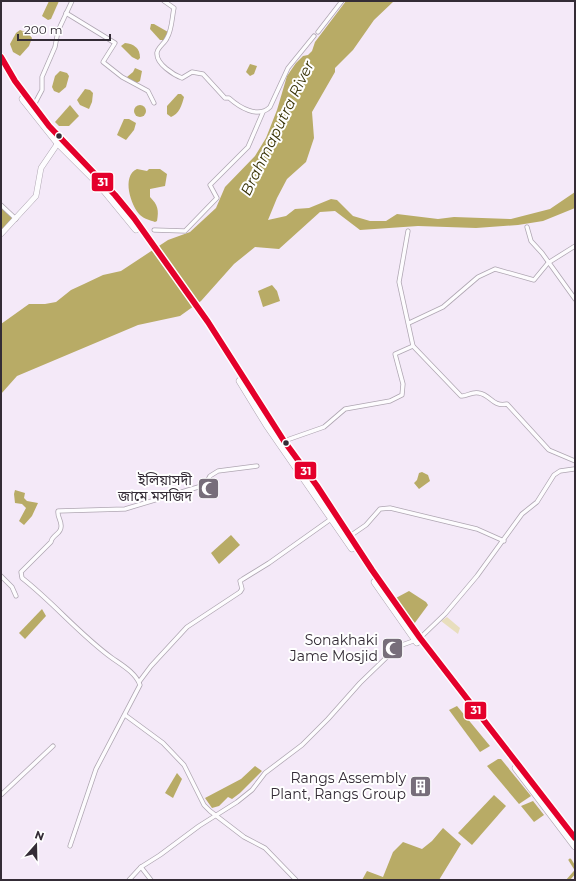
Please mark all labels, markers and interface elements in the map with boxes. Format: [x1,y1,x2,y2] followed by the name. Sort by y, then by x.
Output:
[18,16,110,42] scale bar
[24,22,63,37] text: 200 m
[236,57,318,199] water label: Brahmaputra River
[54,131,64,141] unlabelled marker
[91,172,114,192] line badge: 31
[97,175,108,189] text: 31
[281,438,291,448] unlabelled marker
[294,461,317,480] line badge: 31
[300,464,311,478] text: 31
[117,471,192,505] place label: ইলিয়াসদী জামে মসজিদ
[195,475,221,501] mosque icon: ইলিয়াসদী জামে মসজিদ
[289,631,378,665] place label: Sonakhaki Jame Mosjid
[380,635,406,661] mosque icon: Sonakhaki Jame Mosjid
[464,701,487,720] line badge: 31
[470,703,481,717] text: 31
[270,769,406,803] place label: Rangs Assembly Plant, Rangs Group
[408,773,434,799] building icon: Rangs Assembly Plant, Rangs Group
[16,825,56,865] north arrow
[33,828,46,844] text: N

